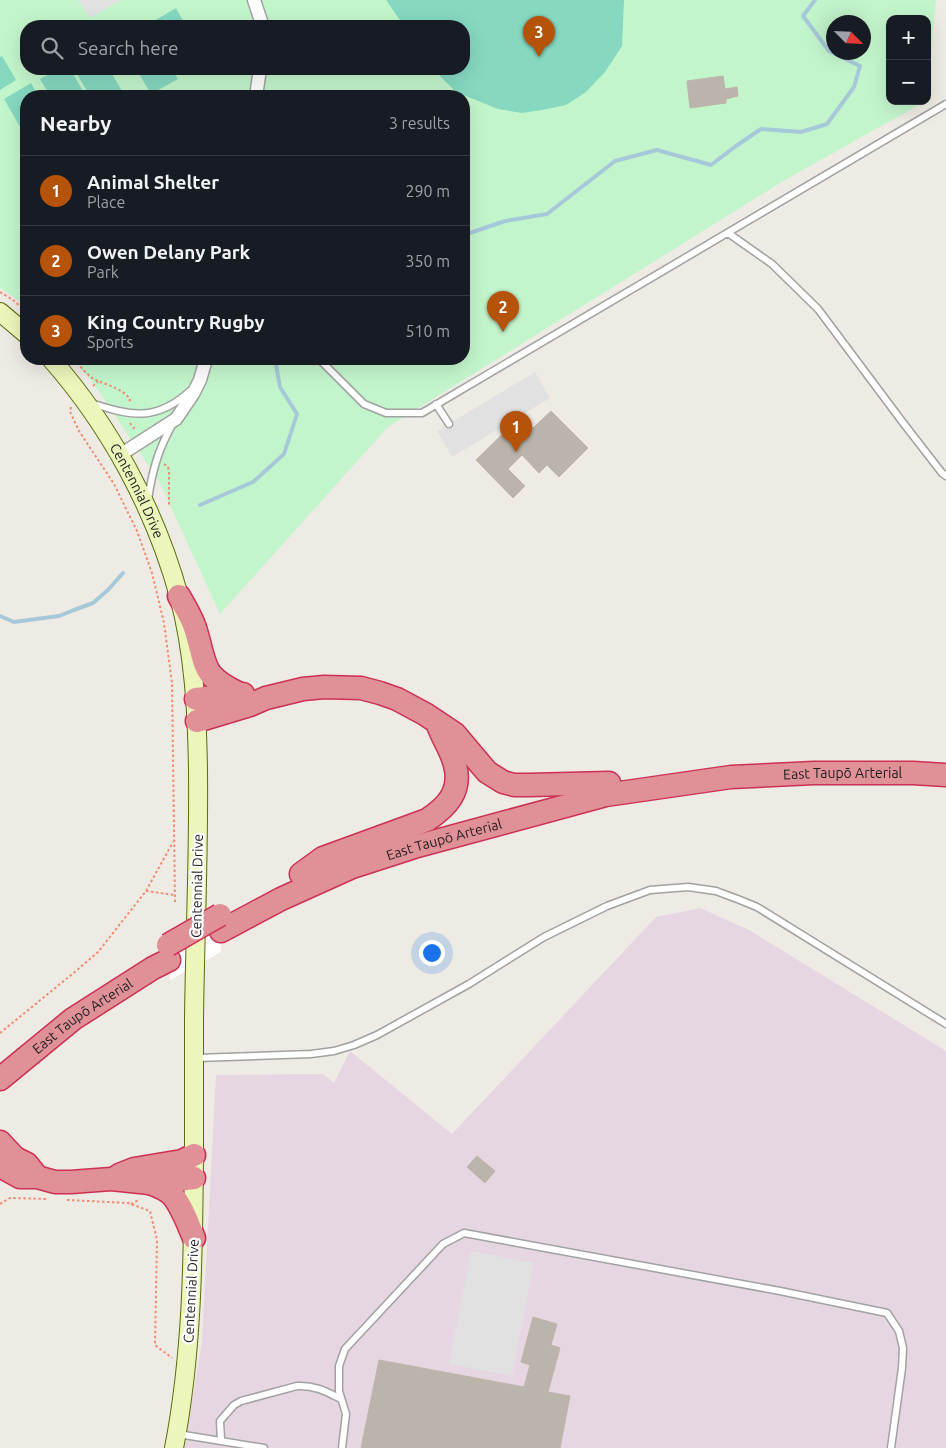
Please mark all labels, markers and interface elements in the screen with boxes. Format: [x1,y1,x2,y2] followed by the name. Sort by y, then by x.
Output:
[826,15,871,60] north arrow
[886,15,931,105] map controls
[886,15,931,60] button: +
[523,16,555,57] pin: 3
[20,20,470,75] search box
[38,34,66,62] icon: search
[78,37,178,59] text: Search here
[886,60,931,105] button: −
[40,111,111,135] text: Nearby
[389,114,450,132] text: 3 results
[87,171,219,193] text: Animal Shelter
[51,182,61,200] text: 1
[405,182,450,200] text: 290 m
[87,193,125,211] text: Place
[87,241,250,263] text: Owen Delany Park
[51,252,61,270] text: 2
[405,252,450,270] text: 350 m
[87,263,119,281] text: Park
[487,291,519,332] pin: 2
[87,311,265,333] text: King Country Rugby
[51,322,61,340] text: 3
[405,322,450,340] text: 510 m
[87,333,133,351] text: Sports
[500,411,532,452] pin: 1
[107,440,167,541] street label: Centennial Drive
[783,765,903,782] street label: East Taupō Arterial
[384,816,504,863] street label: East Taupō Arterial
[188,834,206,938] street label: Centennial Drive
[419,940,445,966] your location
[29,975,136,1057] street label: East Taupō Arterial
[180,1239,202,1343] street label: Centennial Drive

